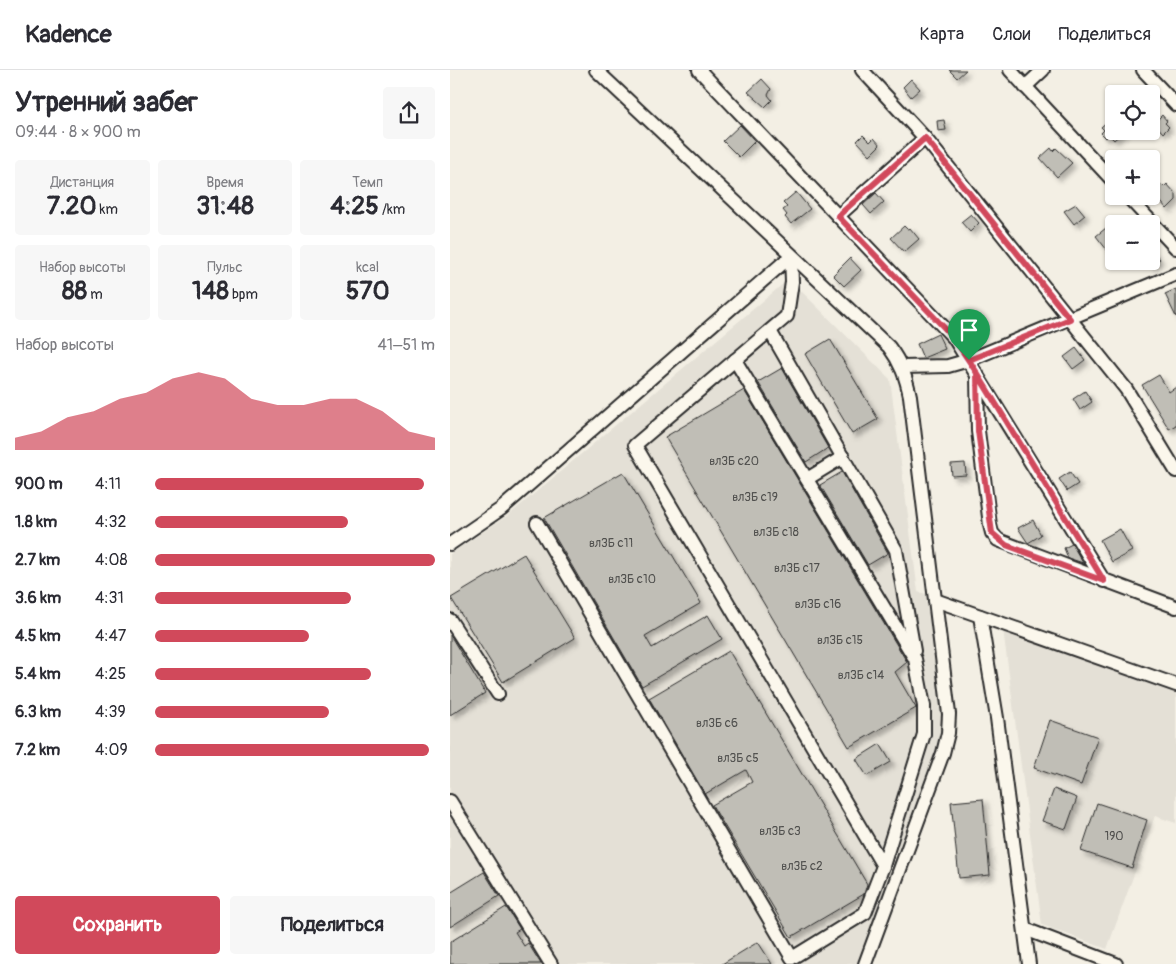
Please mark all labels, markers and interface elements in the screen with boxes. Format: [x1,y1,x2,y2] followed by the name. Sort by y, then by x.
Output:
[25,20,112,49] text: Kadence
[920,23,964,46] text: Карта
[992,23,1030,46] text: Слои
[1058,23,1151,46] text: Поделиться
[15,85,198,120] text: Утренний забег
[1105,85,1160,270] map controls
[1105,85,1160,140] button: locate
[383,87,435,139] button: share
[15,122,141,142] text: 09:44 · 8 × 900 m
[1105,150,1160,205] button: +
[51,174,114,191] text: Дистанция
[206,174,244,191] text: Время
[352,174,383,191] text: Темп
[47,191,97,222] text: 7.20
[196,191,254,222] text: 31:48
[330,191,379,222] text: 4:25
[97,201,118,218] text: km
[379,201,405,218] text: /km
[1105,215,1160,270] button: −
[39,259,126,276] text: Набор высоты
[207,259,243,276] text: Пульс
[356,259,379,276] text: kcal
[62,276,87,307] text: 88
[192,276,229,307] text: 148
[346,276,390,307] text: 570
[87,286,103,303] text: m
[229,286,258,303] text: bpm
[948,309,990,360] pin
[955,316,983,344] icon: arrive
[15,335,114,355] text: Набор высоты
[377,335,435,355] text: 41–51 m
[709,454,759,469] house number: вл3Б с20
[15,474,63,494] text: 900 m
[95,474,121,494] text: 4:11
[732,490,778,505] house number: вл3Б с19
[15,512,57,532] text: 1.8 km
[95,512,126,532] text: 4:32
[753,525,799,540] house number: вл3Б с18
[589,536,633,551] house number: вл3Б с11
[15,550,60,570] text: 2.7 km
[95,550,128,570] text: 4:08
[774,561,821,576] house number: вл3Б с17
[608,572,656,587] house number: вл3Б с10
[15,588,61,608] text: 3.6 km
[95,588,124,608] text: 4:31
[795,597,841,612] house number: вл3Б с16
[15,626,61,646] text: 4.5 km
[95,626,126,646] text: 4:47
[817,633,863,648] house number: вл3Б с15
[15,664,61,684] text: 5.4 km
[95,664,126,684] text: 4:25
[838,668,884,683] house number: вл3Б с14
[15,702,61,722] text: 6.3 km
[95,702,126,722] text: 4:39
[696,716,738,731] house number: вл3Б с6
[15,740,60,760] text: 7.2 km
[95,740,128,760] text: 4:09
[717,751,759,766] house number: вл3Б с5
[759,824,801,839] house number: вл3Б с3
[1104,829,1124,844] house number: 190
[781,859,823,874] house number: вл3Б с2
[15,896,220,954] button: Сохранить
[230,896,435,954] button: Поделиться

